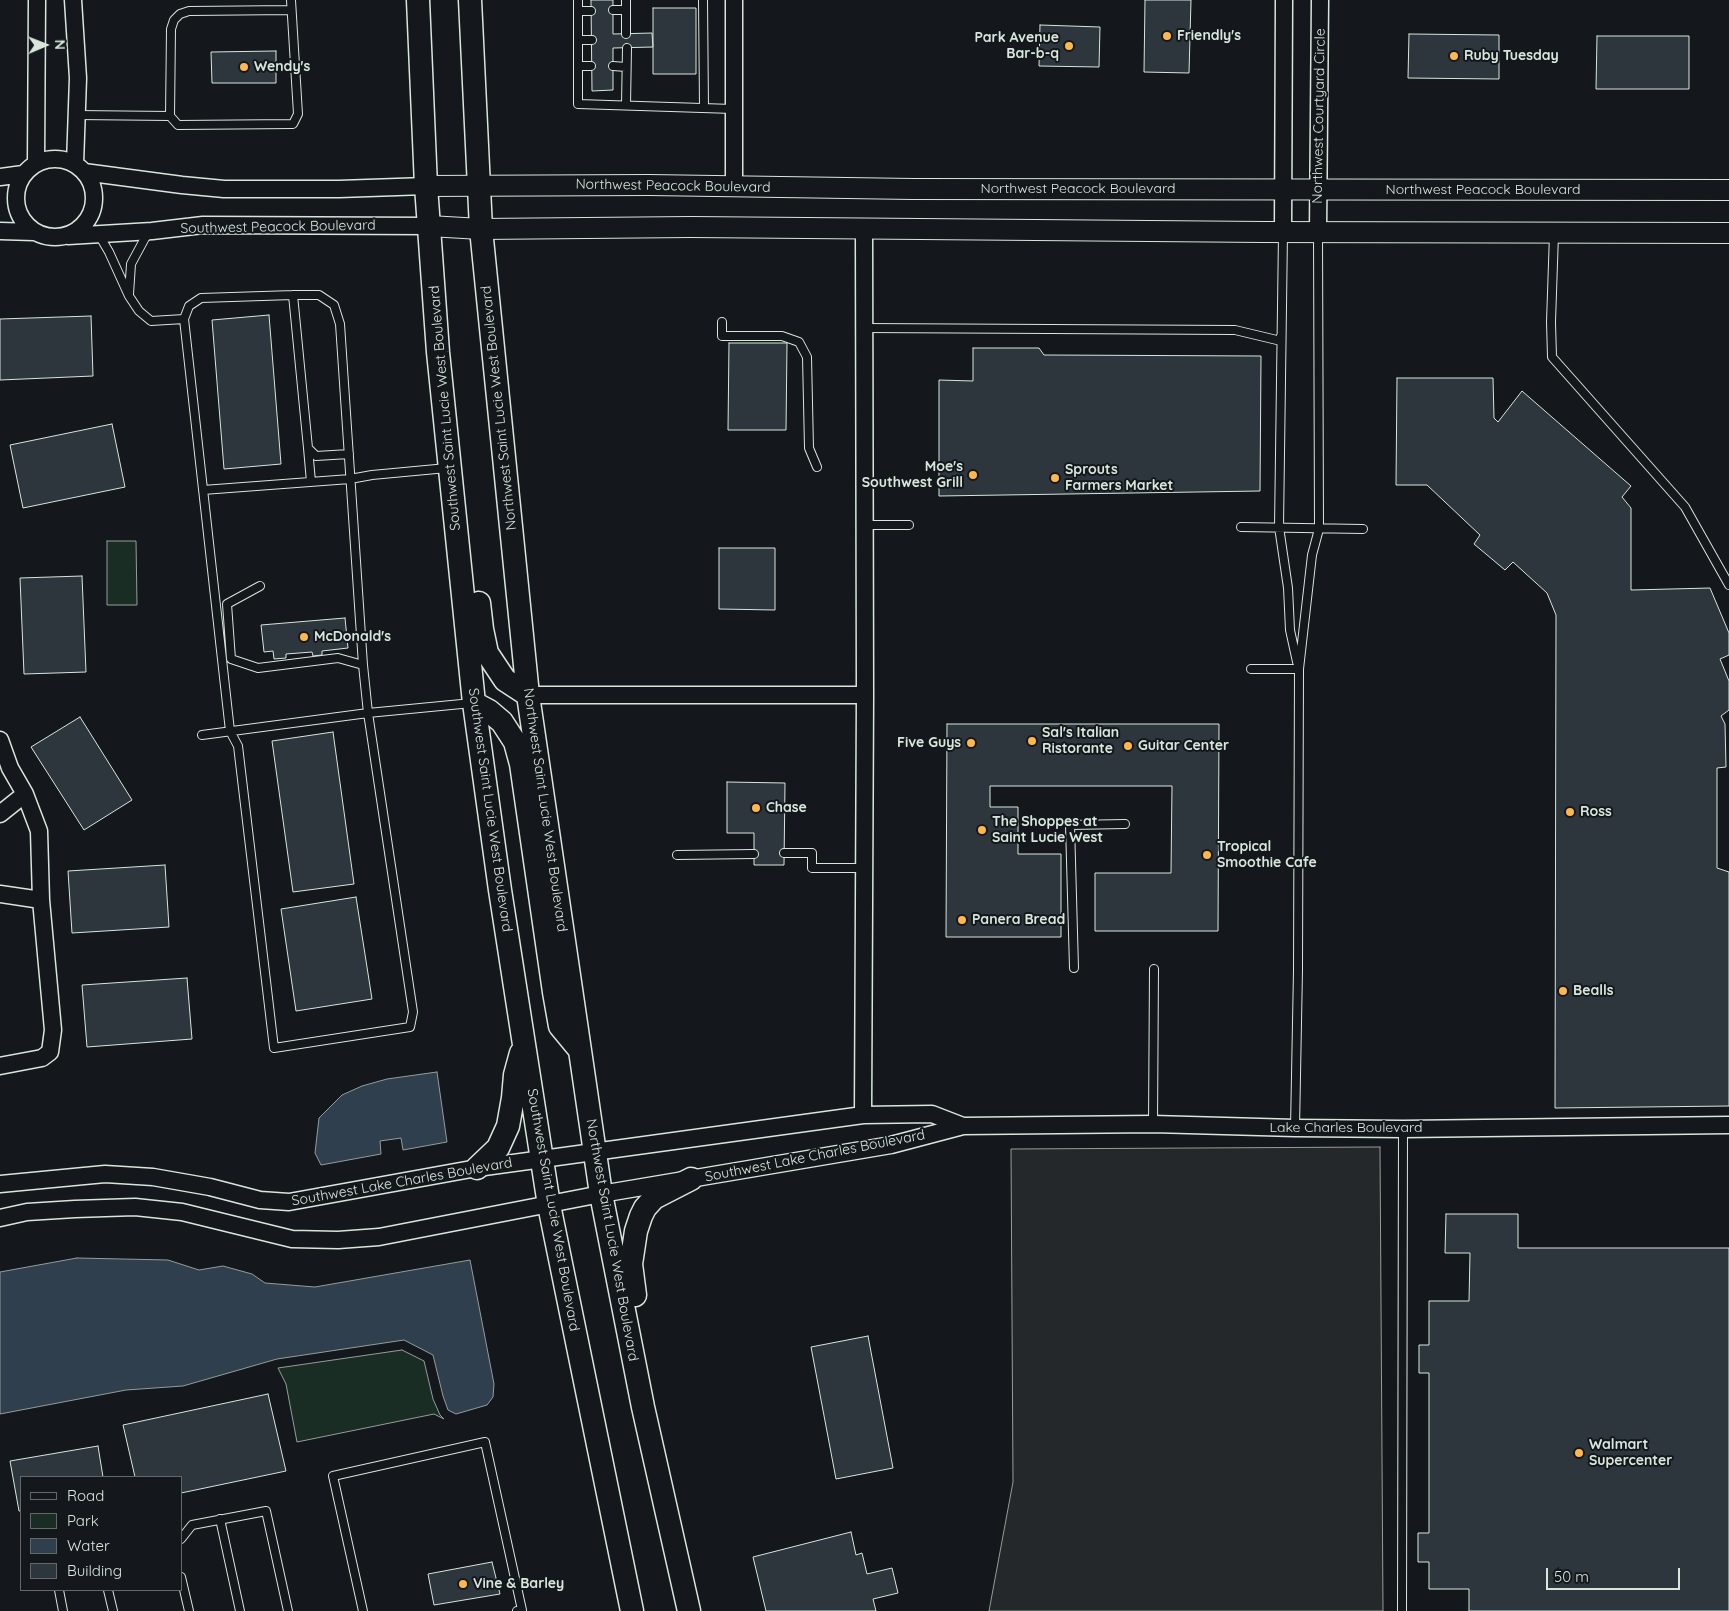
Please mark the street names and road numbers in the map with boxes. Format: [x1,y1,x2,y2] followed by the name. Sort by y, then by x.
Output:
[1309,28,1329,204] street label: Northwest Courtyard Circle
[575,176,771,196] street label: Northwest Peacock Boulevard
[980,181,1176,197] street label: Northwest Peacock Boulevard
[1385,182,1581,198] street label: Northwest Peacock Boulevard
[180,217,376,237] street label: Southwest Peacock Boulevard
[426,285,464,531] street label: Southwest Saint Lucie West Boulevard
[478,285,520,531] street label: Northwest Saint Lucie West Boulevard
[465,687,515,933] street label: Southwest Saint Lucie West Boulevard
[520,687,570,933] street label: Northwest Saint Lucie West Boulevard
[523,1087,583,1333] street label: Southwest Saint Lucie West Boulevard
[582,1117,642,1363] street label: Northwest Saint Lucie West Boulevard
[1269,1120,1423,1136] street label: Lake Charles Boulevard
[704,1126,926,1186] street label: Southwest Lake Charles Boulevard
[290,1154,514,1210] street label: Southwest Lake Charles Boulevard

